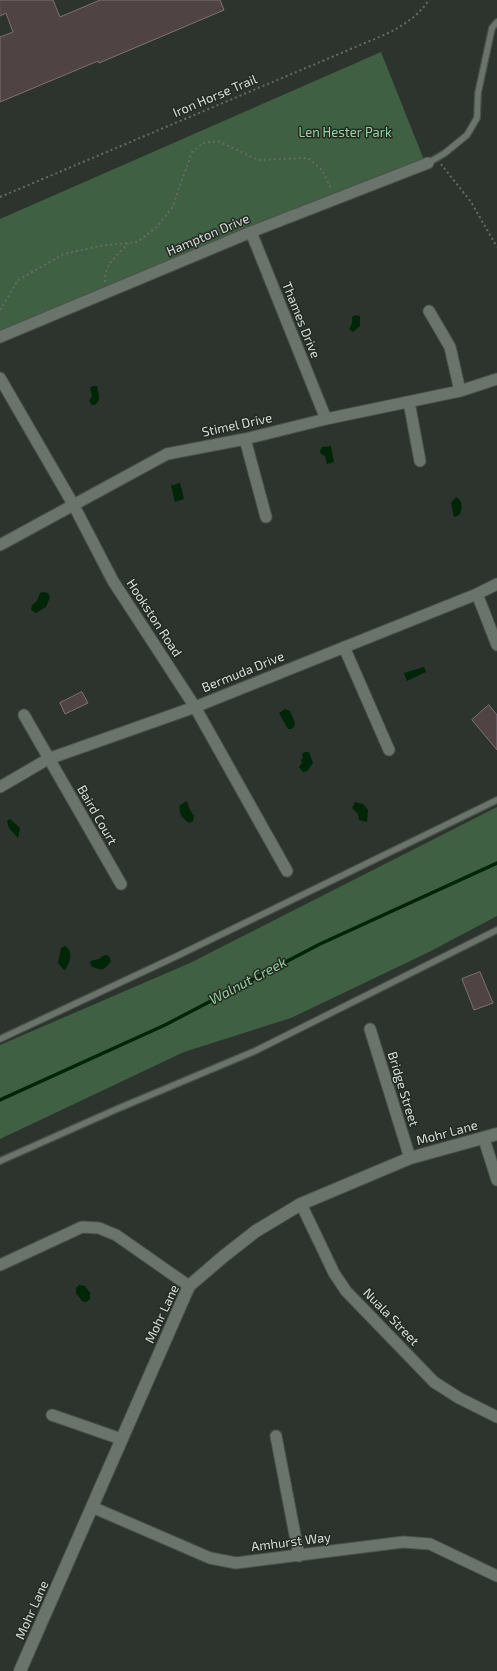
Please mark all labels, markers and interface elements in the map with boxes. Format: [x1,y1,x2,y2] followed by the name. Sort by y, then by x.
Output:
[171,71,259,121] street label: Iron Horse Trail
[299,125,391,141] park label: Len Hester Park
[164,211,252,259] street label: Hampton Drive
[279,280,323,360] street label: Thames Drive
[200,410,274,440] street label: Stimel Drive
[123,576,185,660] street label: Hookston Road
[200,648,286,696] street label: Bermuda Drive
[74,782,120,848] street label: Baird Court
[206,954,290,1008] water label: Walnut Creek
[384,1050,422,1128] street label: Bridge Street
[415,1117,479,1149] street label: Mohr Lane
[142,1282,182,1346] street label: Mohr Lane
[360,1285,422,1349] street label: Nuala Street
[250,1529,332,1555] street label: Amhurst Way
[12,1578,52,1642] street label: Mohr Lane

